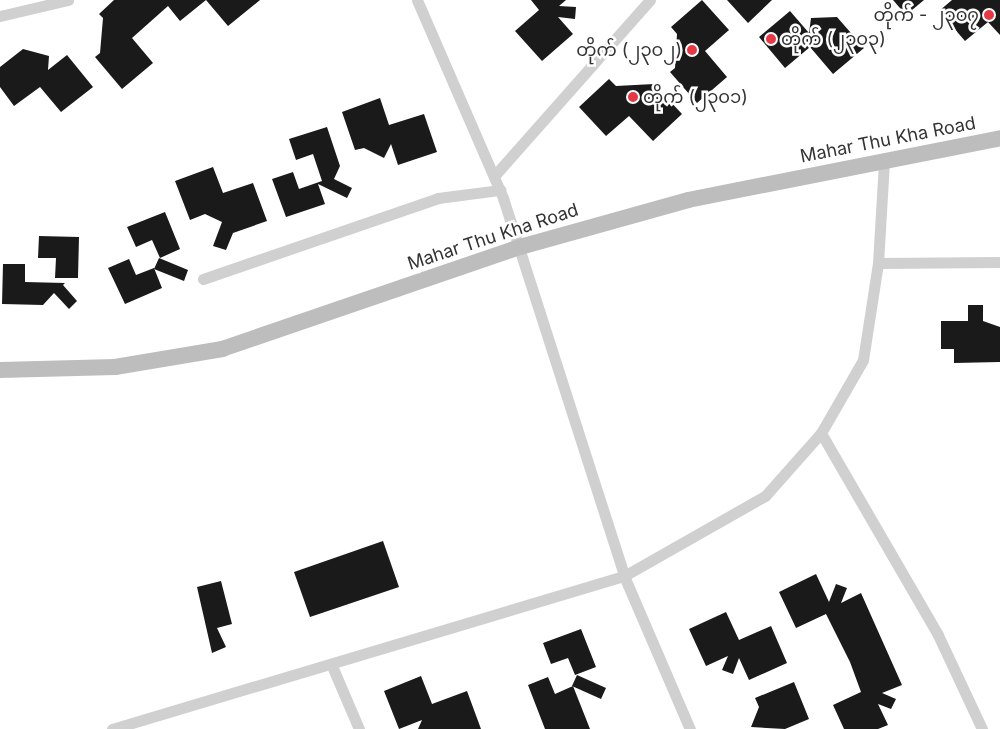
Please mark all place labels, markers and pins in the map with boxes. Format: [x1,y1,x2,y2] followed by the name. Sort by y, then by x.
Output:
[873,4,979,26] place label: တိုက် - ၂၃၀၇
[983,9,995,21] marker: တိုက် - ၂၃၀၇
[781,28,886,50] place label: တိုက် (၂၃၀၃)
[765,33,777,45] marker: တိုက် (၂၃၀၃)
[576,39,682,61] place label: တိုက် (၂၃၀၂)
[686,44,698,56] marker: တိုက် (၂၃၀၂)
[643,86,748,108] place label: တိုက် (၂၃၀၁)
[627,91,639,103] marker: တိုက် (၂၃၀၁)

